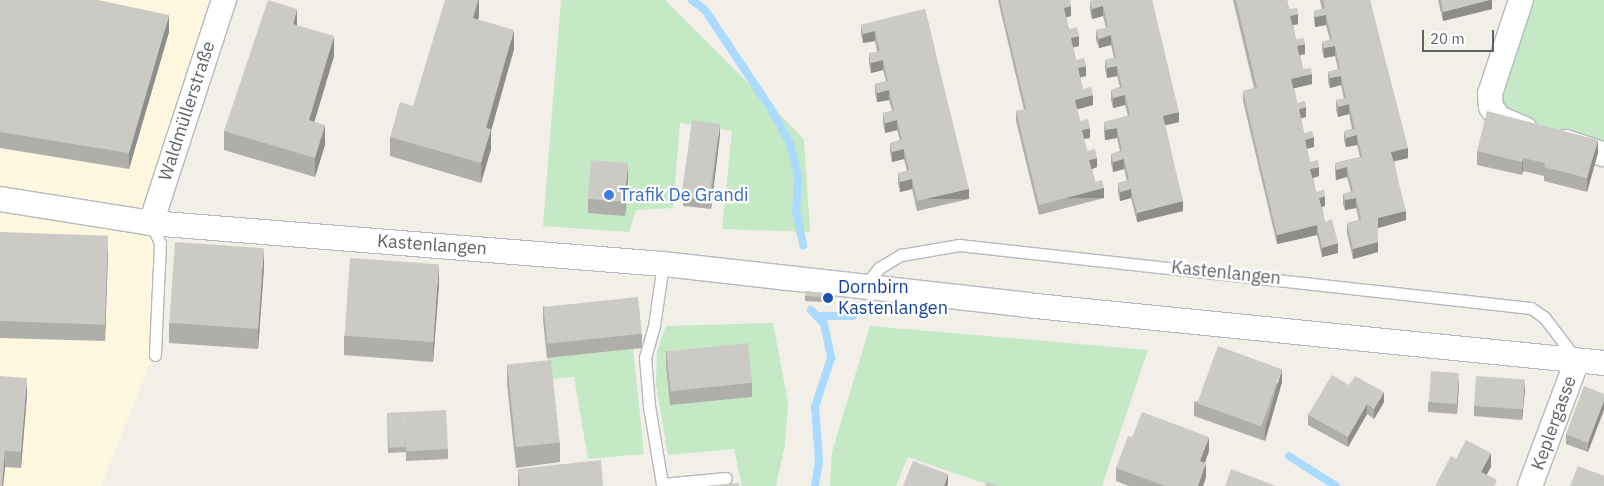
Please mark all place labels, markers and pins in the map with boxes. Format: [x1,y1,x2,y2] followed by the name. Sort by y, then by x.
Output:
[619,184,749,206] place label: Trafik De Grandi
[603,189,615,201] marker: Trafik De Grandi
[838,277,948,320] place label: Dornbirn Kastenlangen
[822,292,834,304] marker: Dornbirn Kastenlangen

